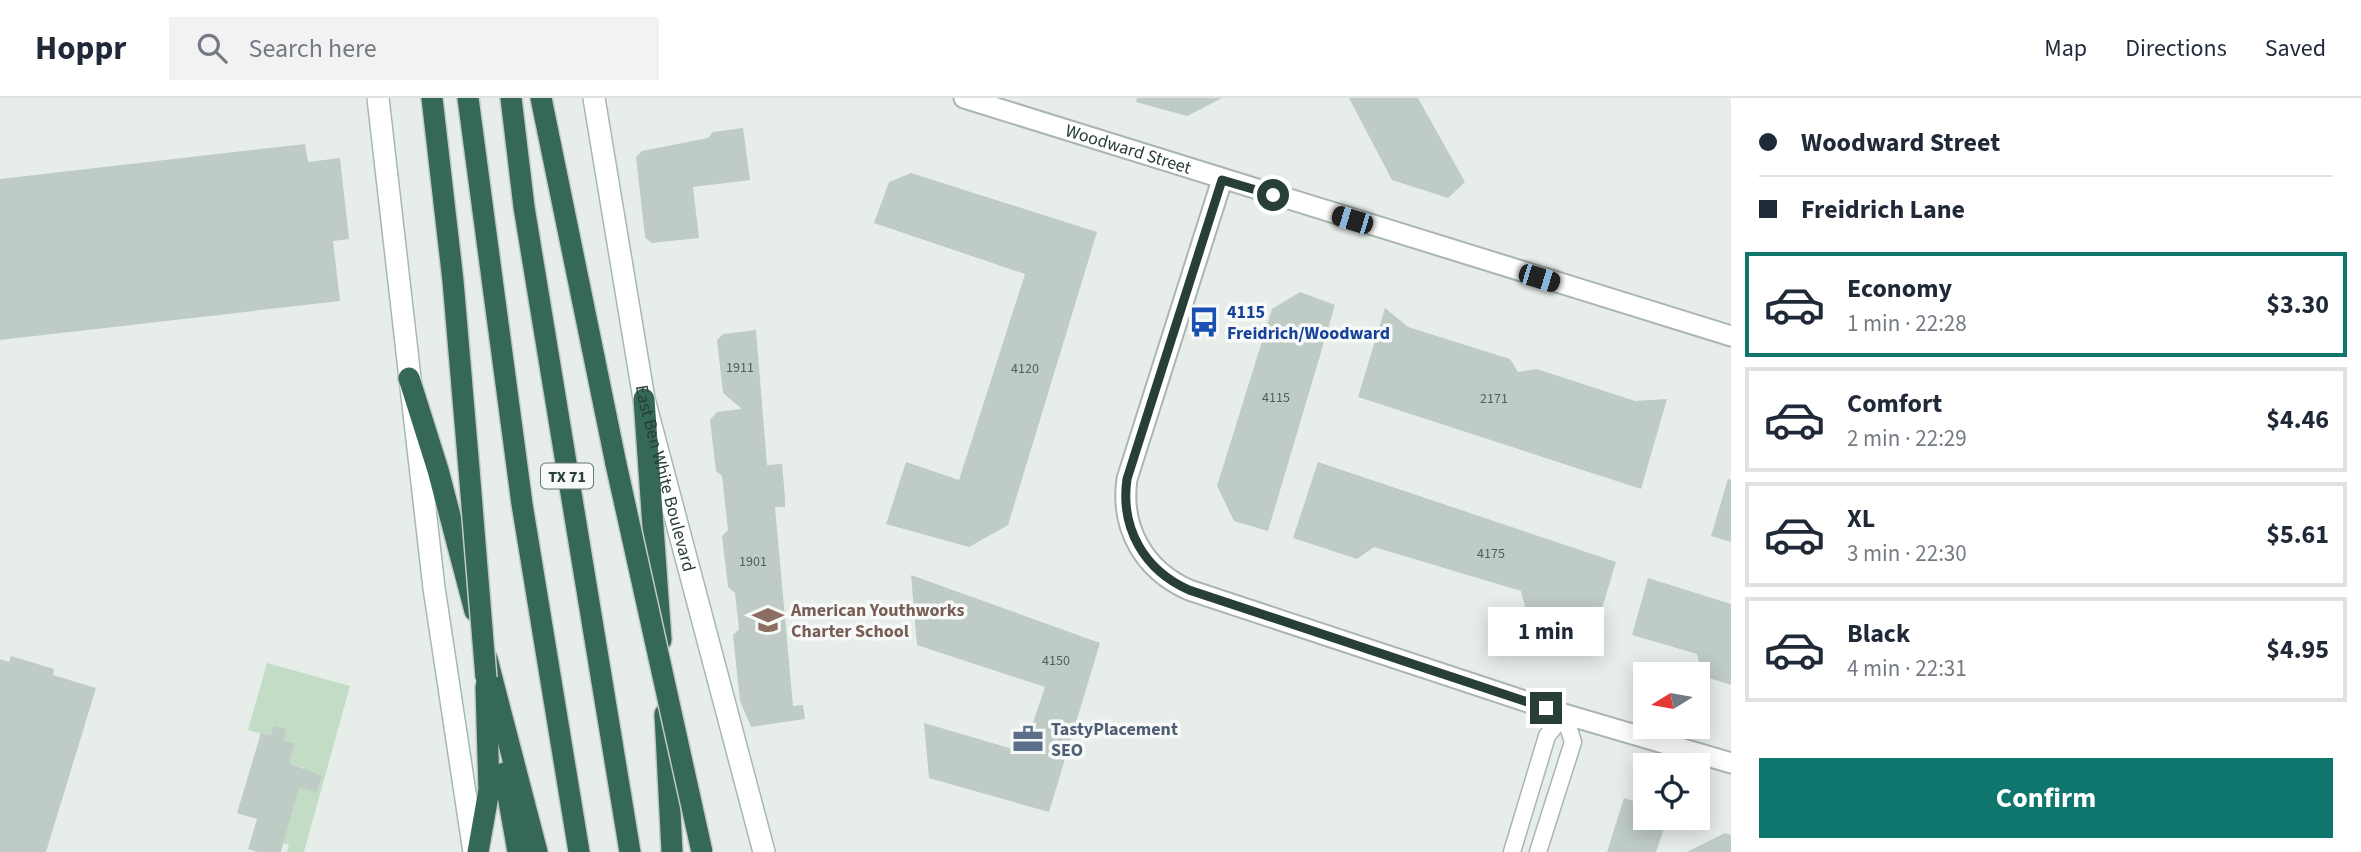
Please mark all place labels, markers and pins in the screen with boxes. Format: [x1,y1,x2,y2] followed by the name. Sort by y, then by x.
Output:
[1227,300,1390,346] place label: 4115 Freidrich/Woodward
[1187,305,1221,339] bus stop icon: 4115 Freidrich/Woodward
[790,598,965,644] place label: American Youthworks Charter School
[751,603,785,637] school or university icon: American Youthworks Charter School
[1051,717,1178,763] place label: TastyPlacement SEO
[1011,722,1045,756] office icon: TastyPlacement SEO

